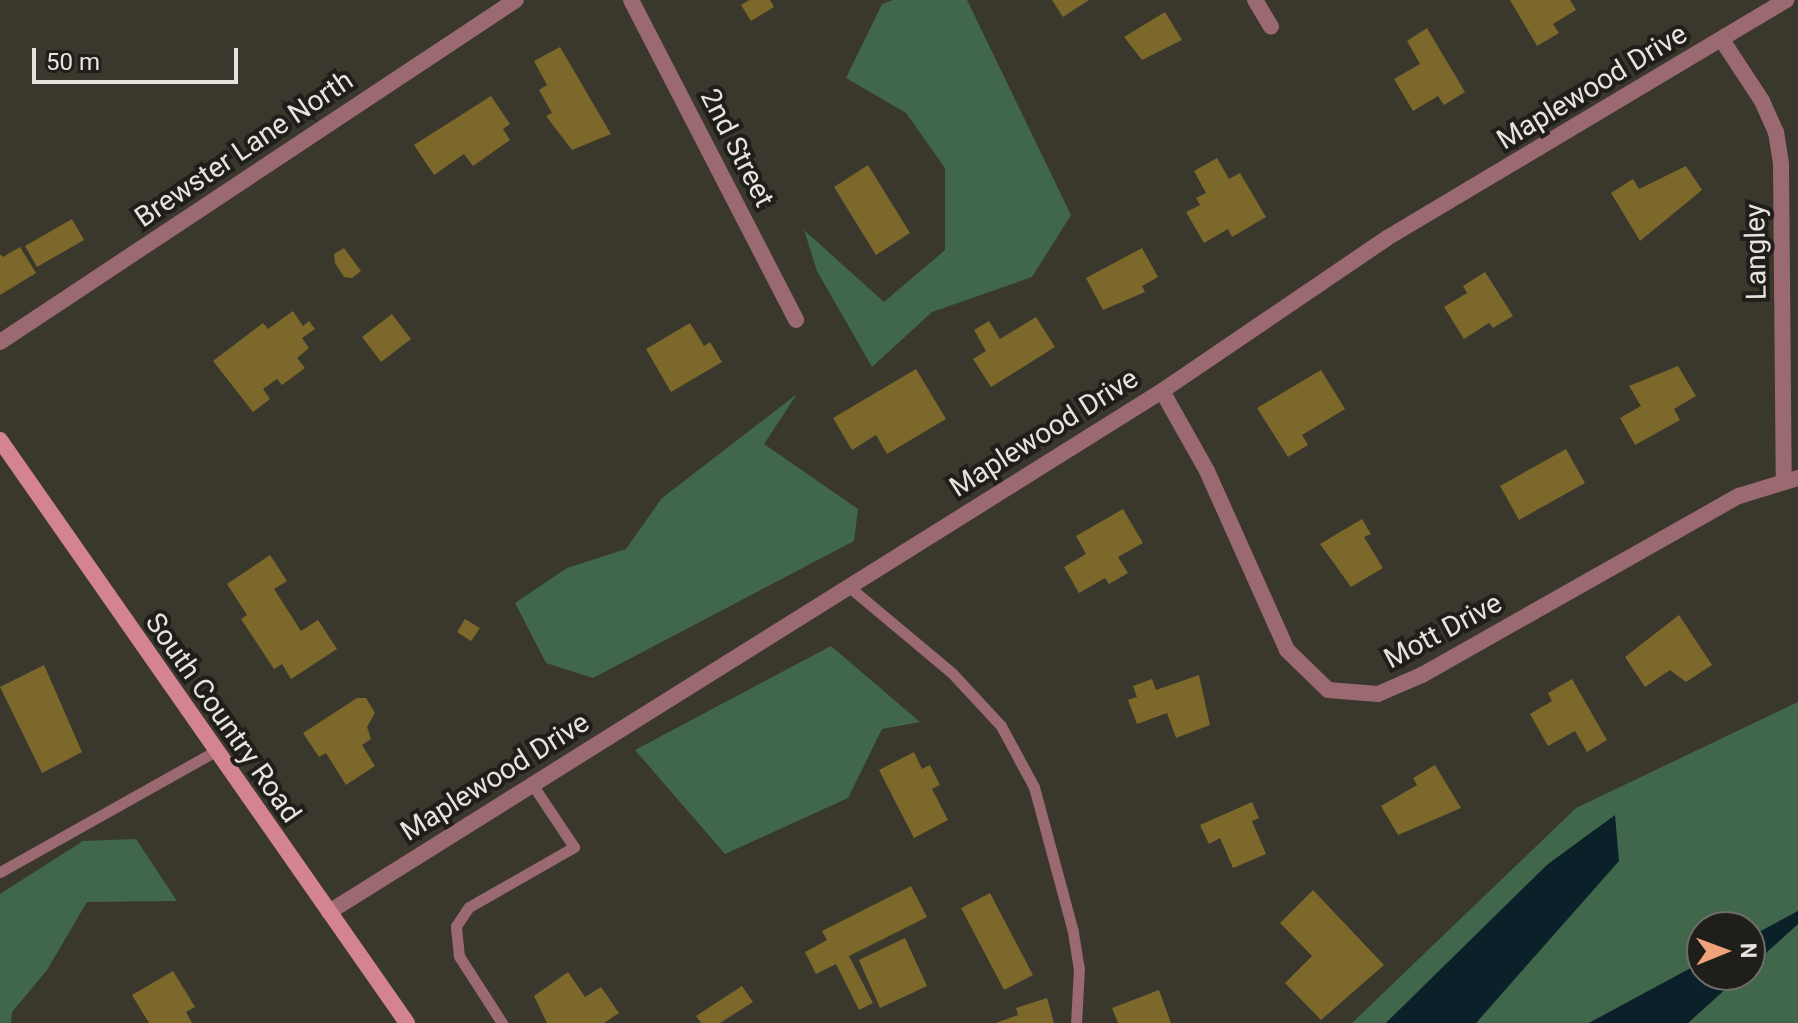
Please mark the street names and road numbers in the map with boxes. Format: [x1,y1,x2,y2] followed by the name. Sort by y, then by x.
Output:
[1491,17,1693,157] street label: Maplewood Drive
[129,64,359,234] street label: Brewster Lane North
[693,83,781,213] street label: 2nd Street
[1738,204,1774,300] street label: Langley
[944,362,1144,504] street label: Maplewood Drive
[1378,586,1508,676] street label: Mott Drive
[138,607,308,829] street label: South Country Road
[395,706,595,848] street label: Maplewood Drive

